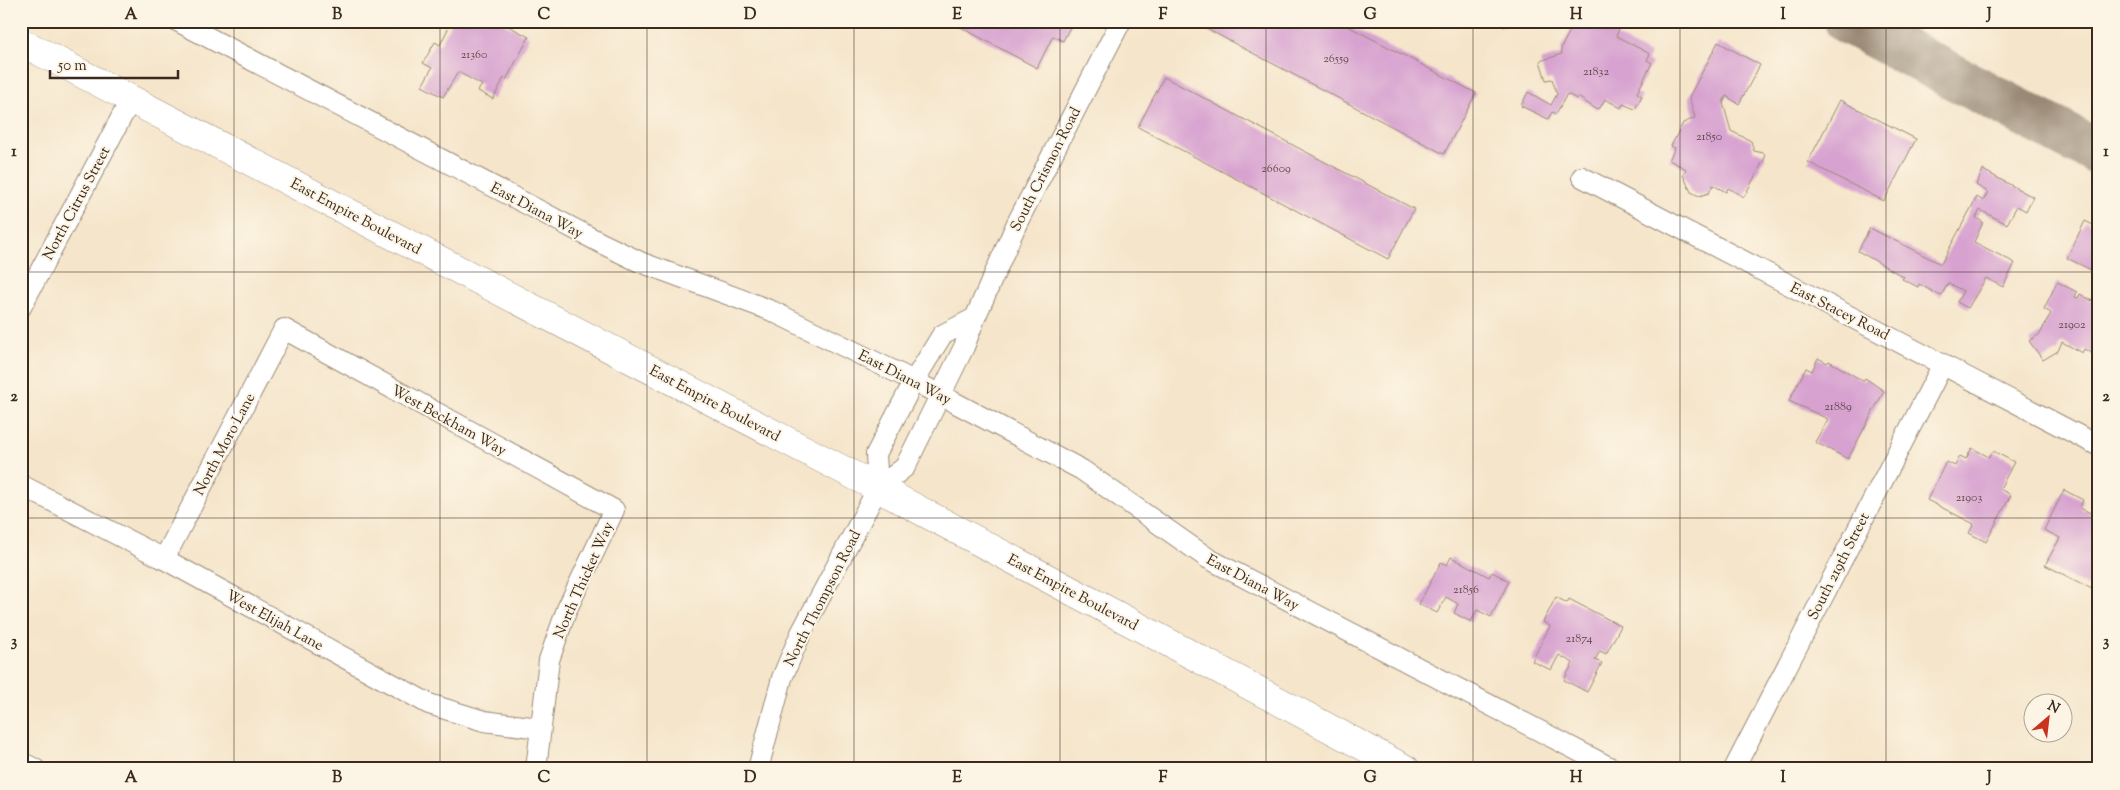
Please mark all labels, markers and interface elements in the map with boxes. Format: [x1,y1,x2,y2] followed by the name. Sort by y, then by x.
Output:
[125,4,138,27] text: A
[332,4,342,27] text: B
[538,4,551,27] text: C
[744,4,757,27] text: D
[952,4,962,27] text: E
[1159,4,1168,27] text: F
[1363,4,1377,27] text: G
[1570,4,1583,27] text: H
[1780,4,1786,27] text: I
[1985,4,1992,27] text: J
[461,46,487,64] house number: 21360
[50,48,178,80] scale bar
[1323,50,1349,68] house number: 26559
[57,56,87,77] text: 50 m
[1583,63,1609,81] house number: 21832
[1006,103,1087,235] street label: South Crismon Road
[1696,128,1722,146] house number: 21850
[11,141,17,164] text: 1
[2103,141,2109,164] text: 1
[38,143,116,264] street label: North Citrus Street
[1261,160,1291,178] house number: 26609
[286,174,425,261] street label: East Empire Boulevard
[486,178,587,245] street label: East Diana Way
[1786,278,1893,347] street label: East Stacey Road
[2058,316,2086,334] house number: 21902
[854,346,955,411] street label: East Diana Way
[645,361,784,448] street label: East Empire Boulevard
[387,381,510,462] street label: West Beckham Way
[10,386,18,409] text: 2
[2102,386,2110,409] text: 2
[189,390,261,500] street label: North Moro Lane
[1824,398,1852,416] house number: 21889
[1956,489,1982,507] house number: 21903
[1803,509,1875,624] street label: South 219th Street
[549,518,620,642] street label: North Thicket Way
[780,526,867,671] street label: North Thompson Road
[1003,550,1142,637] street label: East Empire Boulevard
[1202,550,1303,617] street label: East Diana Way
[1453,581,1479,599] house number: 21856
[222,586,327,657] street label: West Elijah Lane
[1566,630,1592,648] house number: 21874
[11,631,18,654] text: 3
[2103,631,2110,654] text: 3
[2022,692,2072,742] north arrow
[2044,697,2063,720] text: N
[125,767,138,790] text: A
[332,767,342,790] text: B
[538,767,551,790] text: C
[744,767,757,790] text: D
[952,767,962,790] text: E
[1159,767,1168,790] text: F
[1363,767,1377,790] text: G
[1570,767,1583,790] text: H
[1780,767,1786,790] text: I
[1985,767,1992,790] text: J

